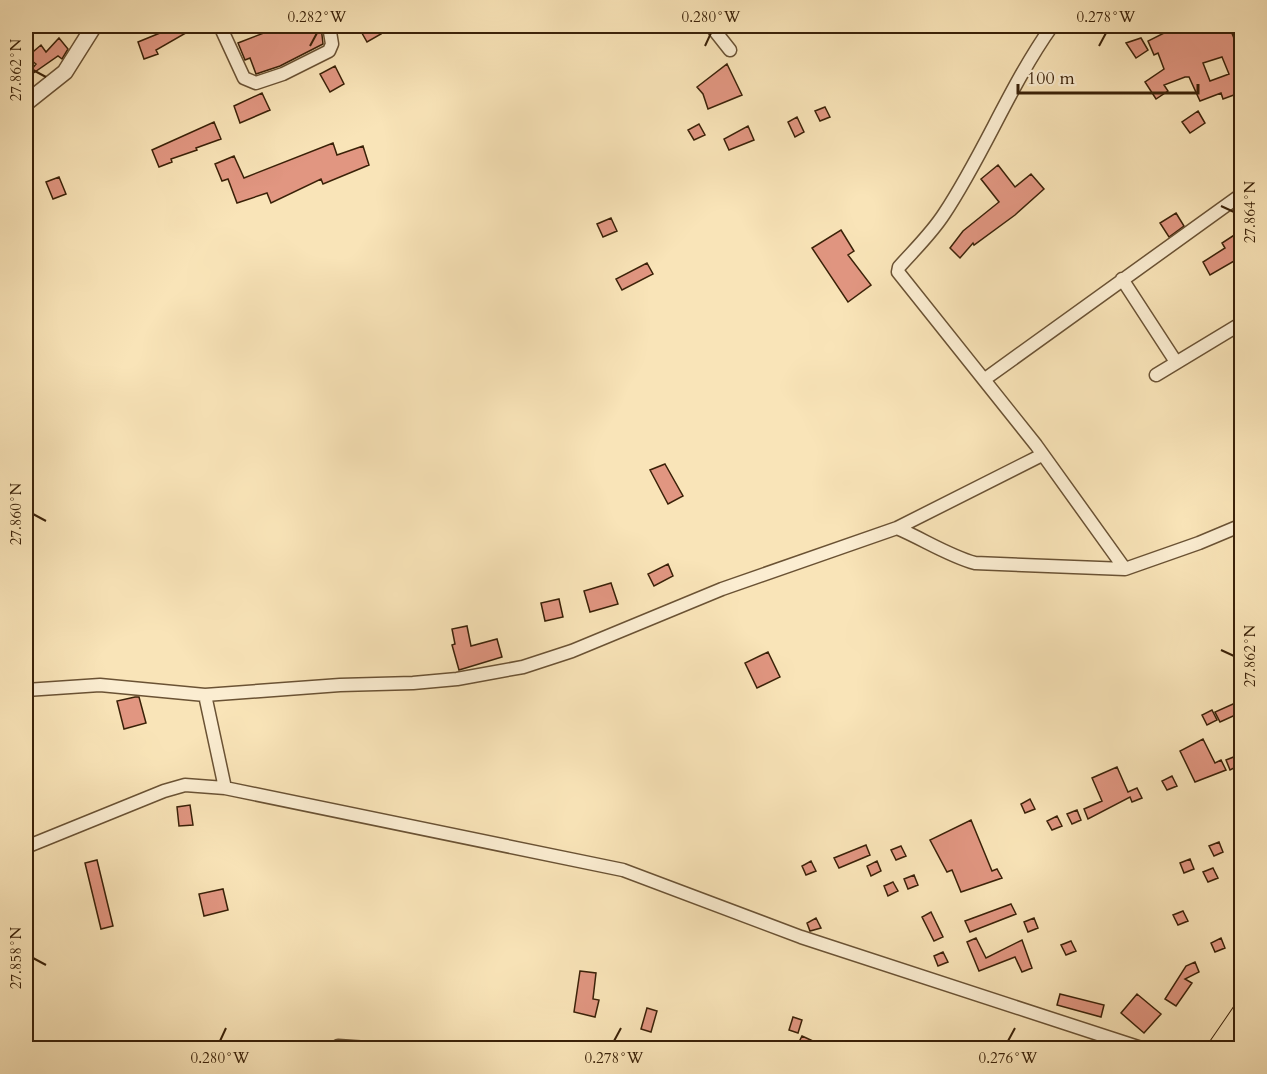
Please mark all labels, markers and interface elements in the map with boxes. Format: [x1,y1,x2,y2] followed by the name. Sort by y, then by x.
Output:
[288,7,347,27] text: 0.282°W
[682,7,741,27] text: 0.280°W
[1077,7,1136,27] text: 0.278°W
[6,38,26,101] text: 27.862°N
[1018,57,1198,95] scale bar
[1027,66,1075,91] text: 100 m
[1240,180,1260,243] text: 27.864°N
[6,482,26,545] text: 27.860°N
[1240,624,1260,687] text: 27.862°N
[6,926,26,989] text: 27.858°N
[191,1048,250,1068] text: 0.280°W
[585,1048,644,1068] text: 0.278°W
[979,1048,1038,1068] text: 0.276°W

